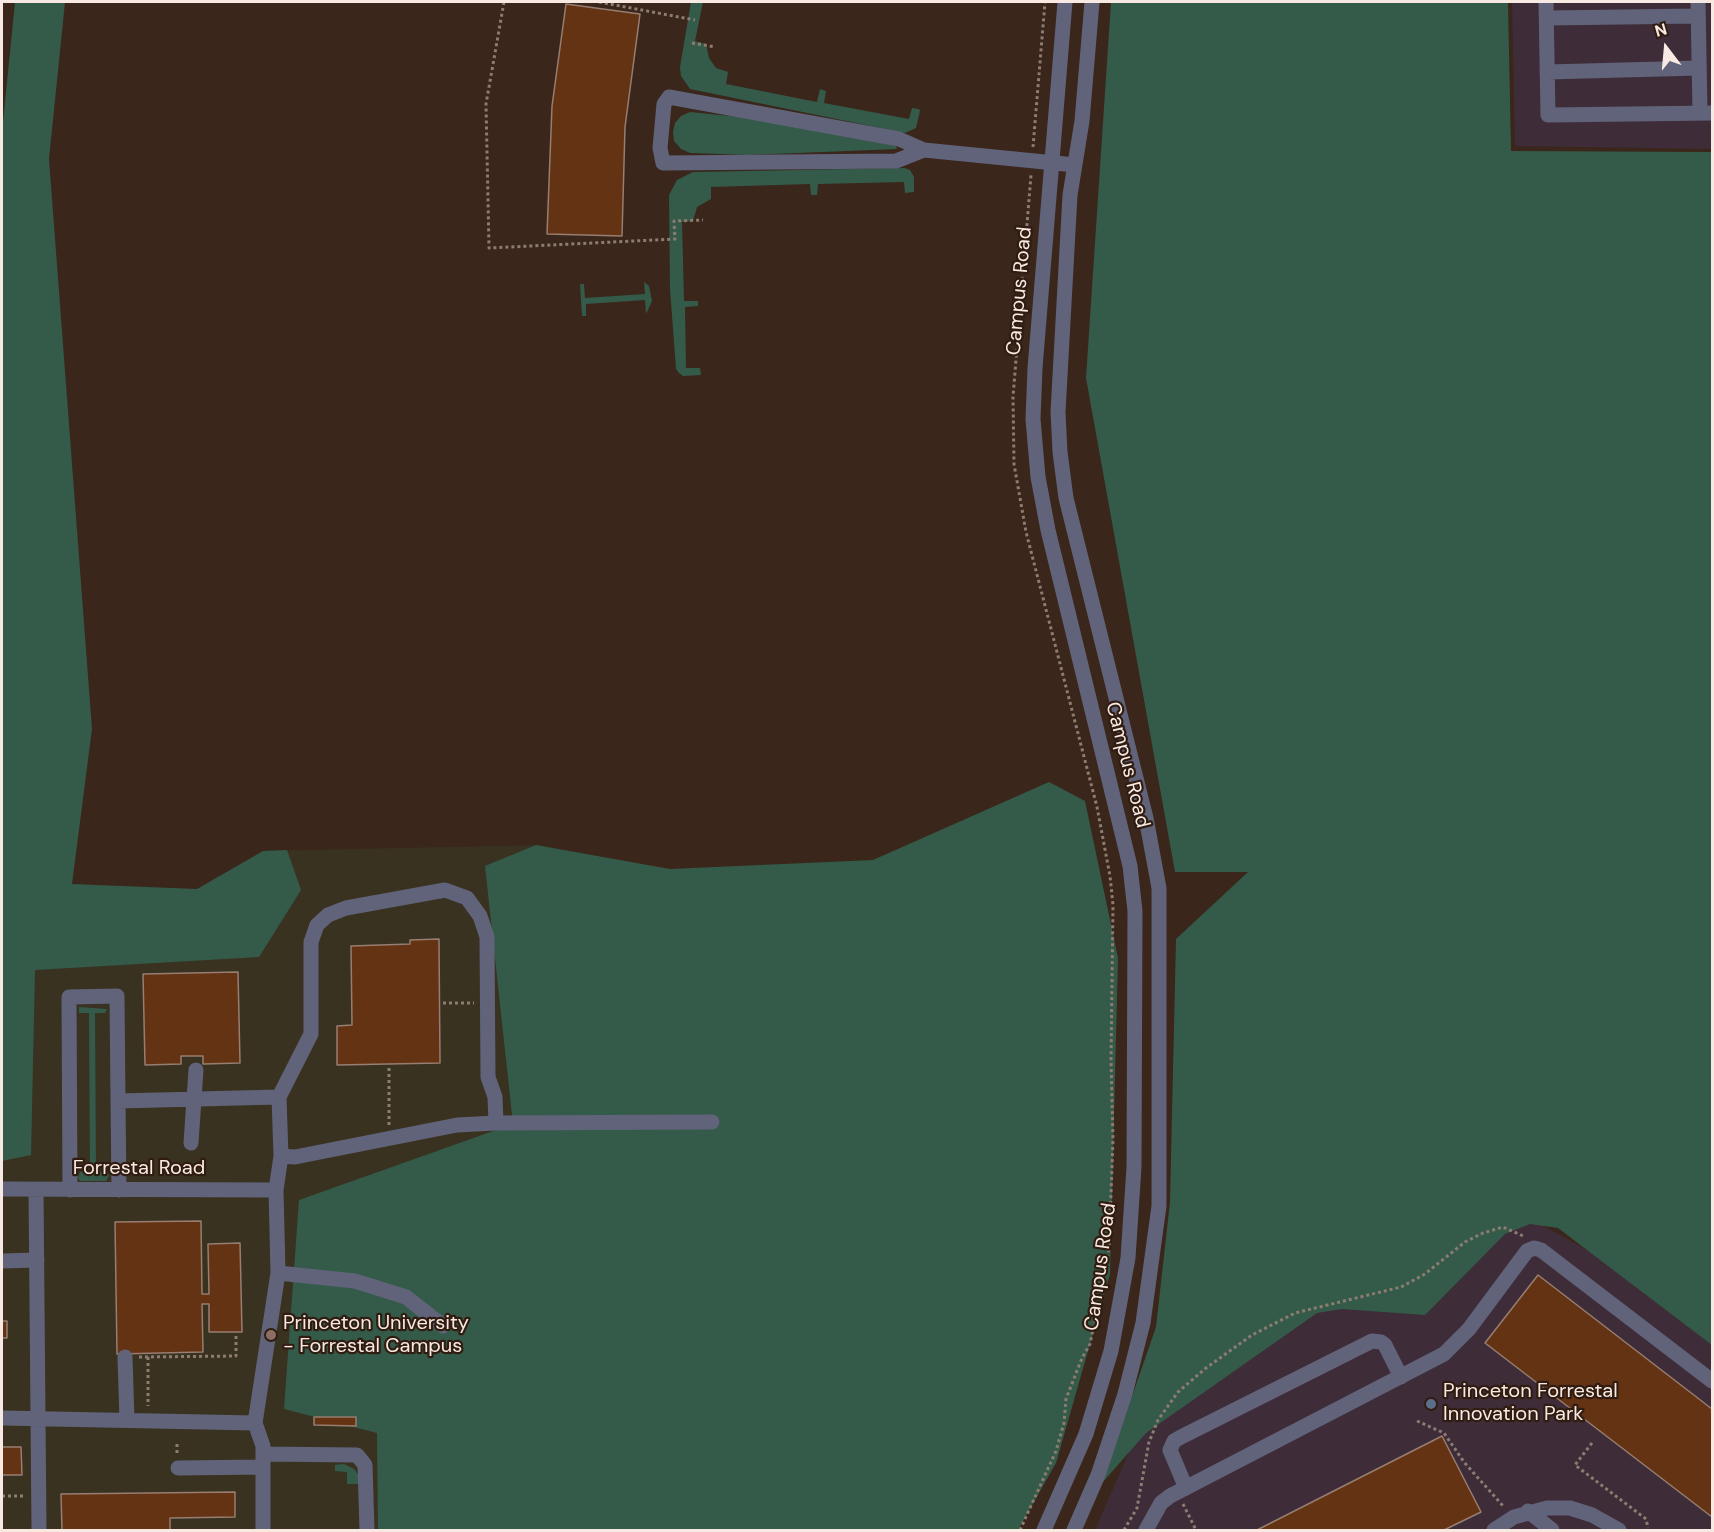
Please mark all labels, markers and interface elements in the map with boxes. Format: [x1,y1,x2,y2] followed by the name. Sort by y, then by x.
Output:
[1636,18,1696,78] north arrow
[1652,19,1669,42] text: N
[1002,226,1038,356] street label: Campus Road
[1100,700,1154,830] street label: Campus Road
[73,1157,205,1181] street label: Forrestal Road
[1080,1201,1122,1333] street label: Campus Road
[283,1312,469,1359] place label: Princeton University - Forrestal Campus
[264,1328,278,1342] marker: Princeton University - Forrestal Campus
[1443,1380,1618,1427] place label: Princeton Forrestal Innovation Park
[1424,1397,1438,1411] marker: Princeton Forrestal Innovation Park

